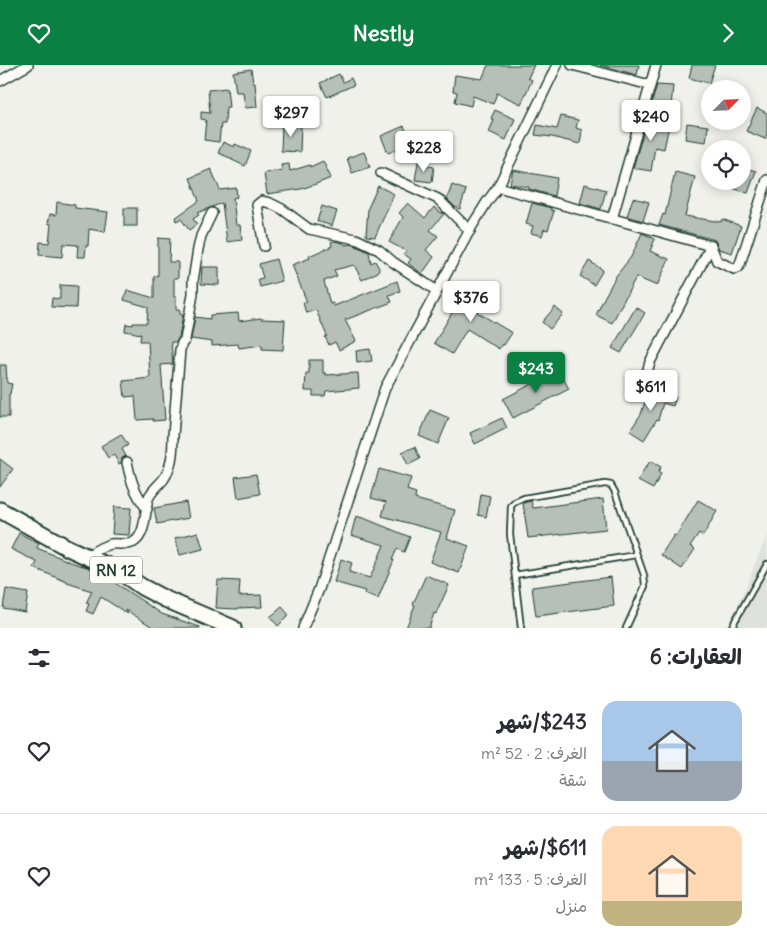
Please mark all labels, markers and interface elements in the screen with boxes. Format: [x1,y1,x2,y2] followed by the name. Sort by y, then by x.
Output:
[25,19,53,47] icon: heart
[353,19,414,47] text: Nestly
[714,19,742,47] icon: forward
[701,80,751,130] north arrow
[701,80,751,190] map controls
[261,95,321,138] pin: $297
[621,99,681,142] pin: $240
[274,102,308,122] text: $297
[632,106,670,126] text: $240
[394,131,454,173] pin: $228
[406,137,442,157] text: $228
[701,140,751,190] button: locate
[441,281,501,323] pin: $376
[454,287,488,307] text: $376
[506,351,566,394] pin: $243
[518,358,554,378] text: $243
[621,369,681,412] pin: $611
[636,376,666,396] text: $611
[90,557,142,583] road number: RN 12
[650,643,742,670] text: العقارات: 6
[25,644,53,672] icon: filters
[498,708,587,735] text: $243/شهر
[642,721,702,781] icon: home
[25,737,53,765] icon: heart
[481,743,587,763] text: الغرف: 2 · 52 m²
[559,770,587,790] text: شقة
[504,834,587,861] text: $611/شهر
[642,846,702,906] icon: home
[25,862,53,890] icon: heart
[474,869,587,889] text: الغرف: 5 · 133 m²
[555,896,587,916] text: منزل

